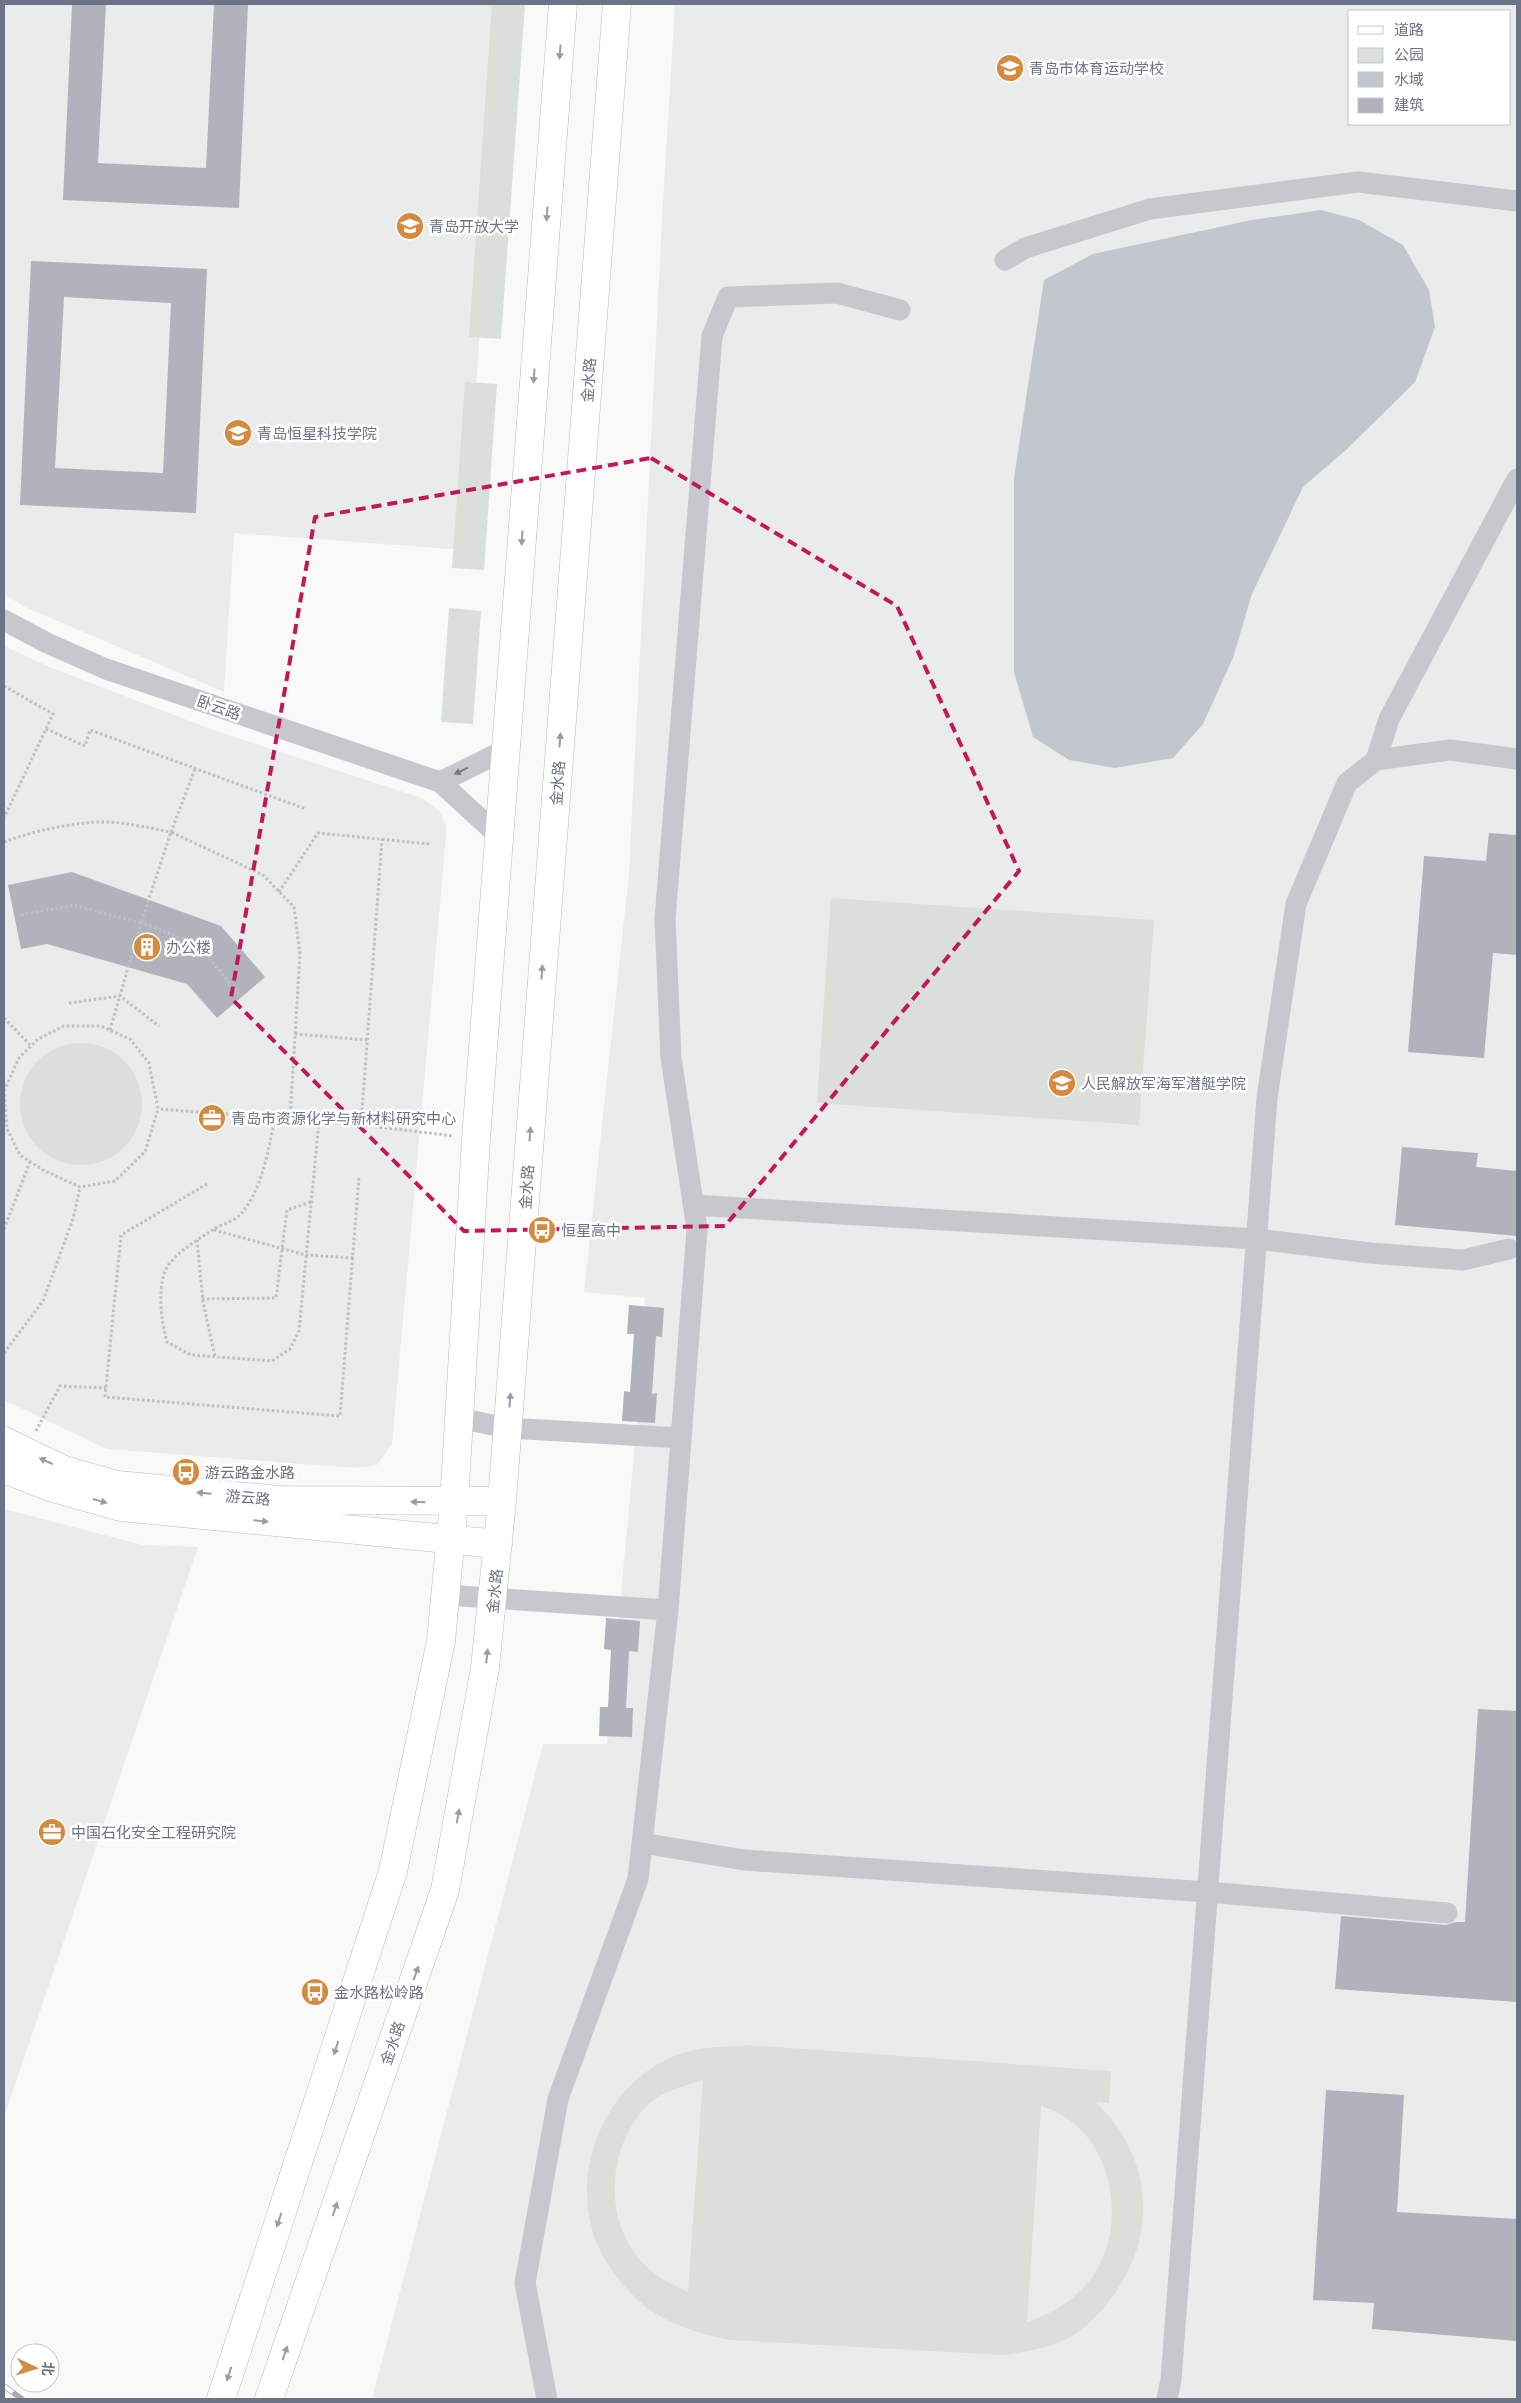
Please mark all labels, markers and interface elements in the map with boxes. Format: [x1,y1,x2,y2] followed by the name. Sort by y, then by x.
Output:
[1348,10,1511,125] legend
[1394,20,1424,38] text: 道路
[555,45,563,61] one-way arrow
[1394,45,1424,63] text: 公园
[995,53,1025,83] school or university icon: 青岛市体育运动学校
[1029,59,1164,77] place label: 青岛市体育运动学校
[1394,70,1424,88] text: 水域
[1394,95,1424,113] text: 建筑
[543,207,551,223] one-way arrow
[395,211,425,241] school or university icon: 青岛开放大学
[429,217,519,235] place label: 青岛开放大学
[577,357,599,403] street label: 金水路
[530,369,538,385] one-way arrow
[223,418,253,448] school or university icon: 青岛恒星科技学院
[257,424,377,442] place label: 青岛恒星科技学院
[518,531,526,547] one-way arrow
[195,691,243,723] street label: 卧云路
[557,732,565,748] one-way arrow
[546,760,568,806] street label: 金水路
[454,767,469,776] one-way arrow
[132,932,162,962] building icon: 办公楼
[166,938,211,956] place label: 办公楼
[539,963,547,979] one-way arrow
[1047,1068,1077,1098] school or university icon: 人民解放军海军潜艇学院
[1081,1074,1246,1092] place label: 人民解放军海军潜艇学院
[197,1103,227,1133] office icon: 青岛市资源化学与新材料研究中心
[231,1109,456,1127] place label: 青岛市资源化学与新材料研究中心
[526,1125,534,1141] one-way arrow
[515,1164,537,1210] street label: 金水路
[527,1215,557,1245] bus stop icon: 恒星高中
[561,1221,621,1239] place label: 恒星高中
[506,1392,514,1408] one-way arrow
[38,1457,53,1466] one-way arrow
[171,1457,201,1487] bus stop icon: 游云路金水路
[205,1463,295,1481] place label: 游云路金水路
[225,1486,271,1508] street label: 游云路
[195,1489,211,1497] one-way arrow
[92,1498,107,1506] one-way arrow
[410,1498,426,1506] one-way arrow
[253,1517,269,1525] one-way arrow
[483,1568,505,1614] street label: 金水路
[483,1648,491,1664] one-way arrow
[455,1808,463,1824] one-way arrow
[37,1817,67,1847] office icon: 中国石化安全工程研究院
[71,1823,236,1841] place label: 中国石化安全工程研究院
[413,1965,420,1980] one-way arrow
[300,1977,330,2007] bus stop icon: 金水路松岭路
[334,1983,424,2001] place label: 金水路松岭路
[376,2019,408,2067] street label: 金水路
[331,2041,339,2056] one-way arrow
[331,2201,339,2216] one-way arrow
[275,2212,283,2227] one-way arrow
[10,2343,60,2393] north arrow
[281,2345,289,2360] one-way arrow
[39,2361,57,2377] text: 北
[225,2367,233,2382] one-way arrow

